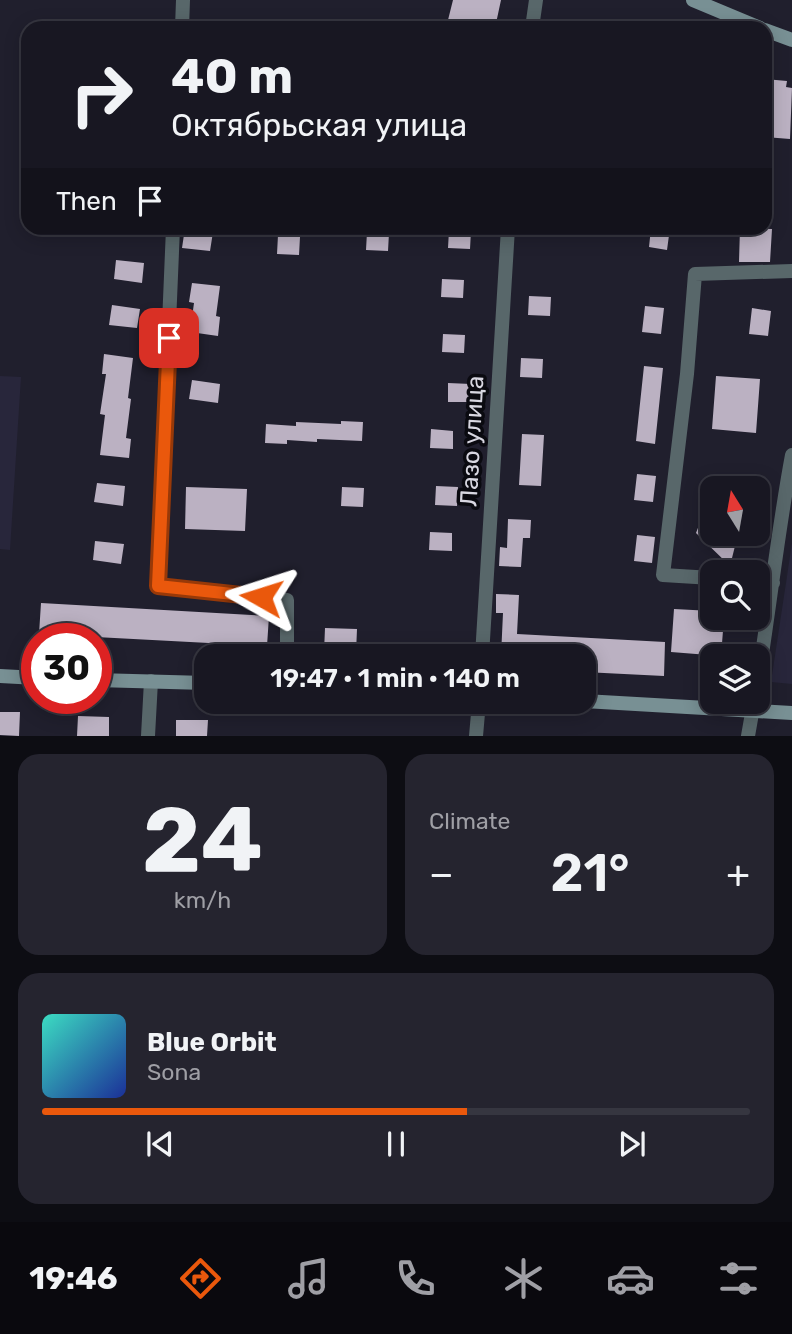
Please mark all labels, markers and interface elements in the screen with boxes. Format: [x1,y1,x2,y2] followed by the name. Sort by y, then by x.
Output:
[171,47,293,105] text: 40 m
[56,49,147,140] icon: right
[171,106,467,144] text: Октябрьская улица
[131,182,169,220] icon: arrive
[56,186,117,217] text: Then
[139,308,199,368] pin
[150,319,188,357] icon: arrive
[455,375,489,507] street label: Лазо улица
[700,476,770,546] north arrow
[700,476,770,714] map controls
[224,560,298,634] position arrow
[700,560,770,630] button: search
[21,623,112,714] speed limit sign: 30
[700,644,770,714] button: layers
[270,663,520,694] text: 19:47 · 1 min · 140 m
[142,786,263,894] text: 24
[429,807,510,835] text: Climate
[551,842,629,904] text: 21°
[429,851,454,897] text: −
[726,851,750,897] text: +
[174,886,231,914] text: km/h
[147,1027,277,1058] text: Blue Orbit
[147,1058,201,1086] text: Sona
[141,1125,179,1163] icon: previous
[377,1125,415,1163] icon: pause
[613,1125,651,1163] icon: next
[176,1254,225,1303] icon: directions
[284,1254,333,1303] icon: music
[391,1254,440,1303] icon: phone
[499,1254,548,1303] icon: climate
[606,1254,655,1303] icon: car
[714,1254,763,1303] icon: filters
[29,1259,118,1297] text: 19:46

